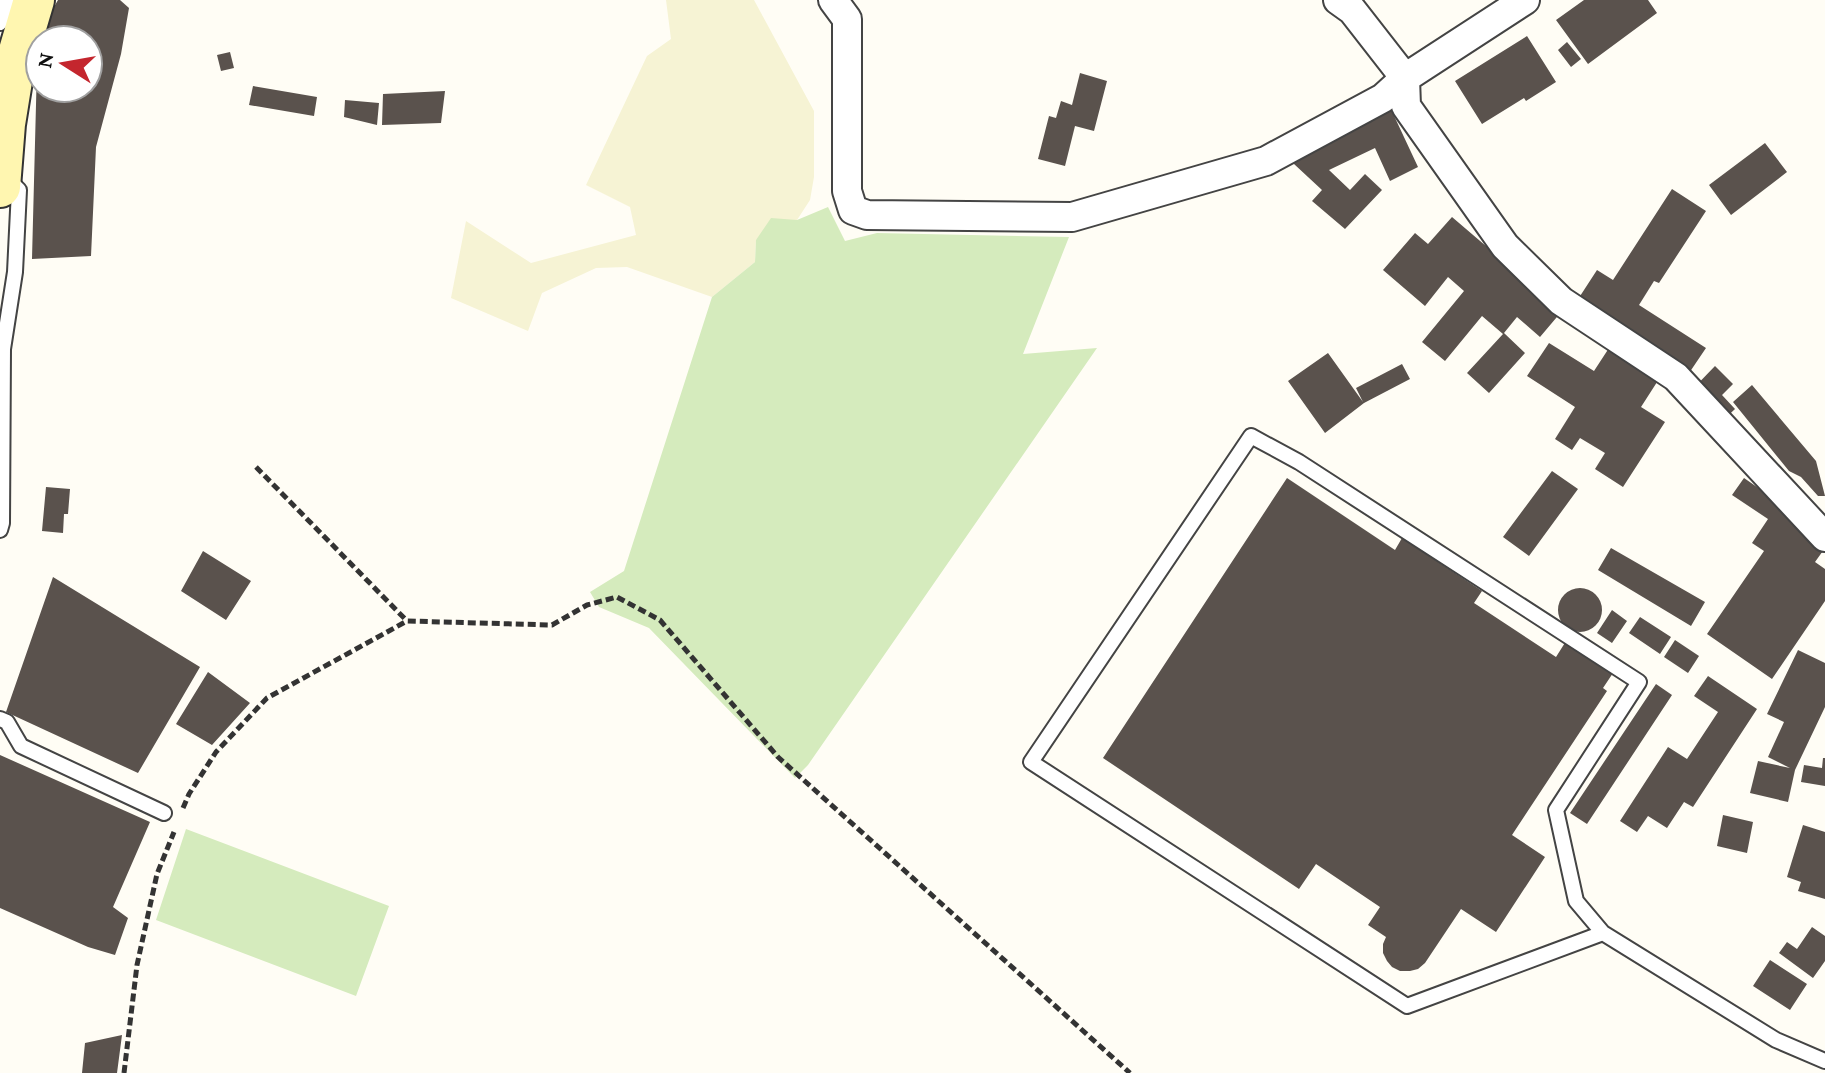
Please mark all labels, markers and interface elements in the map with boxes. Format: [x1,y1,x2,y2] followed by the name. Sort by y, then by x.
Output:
[24,24,104,104] north arrow
[31,51,59,70] text: N

